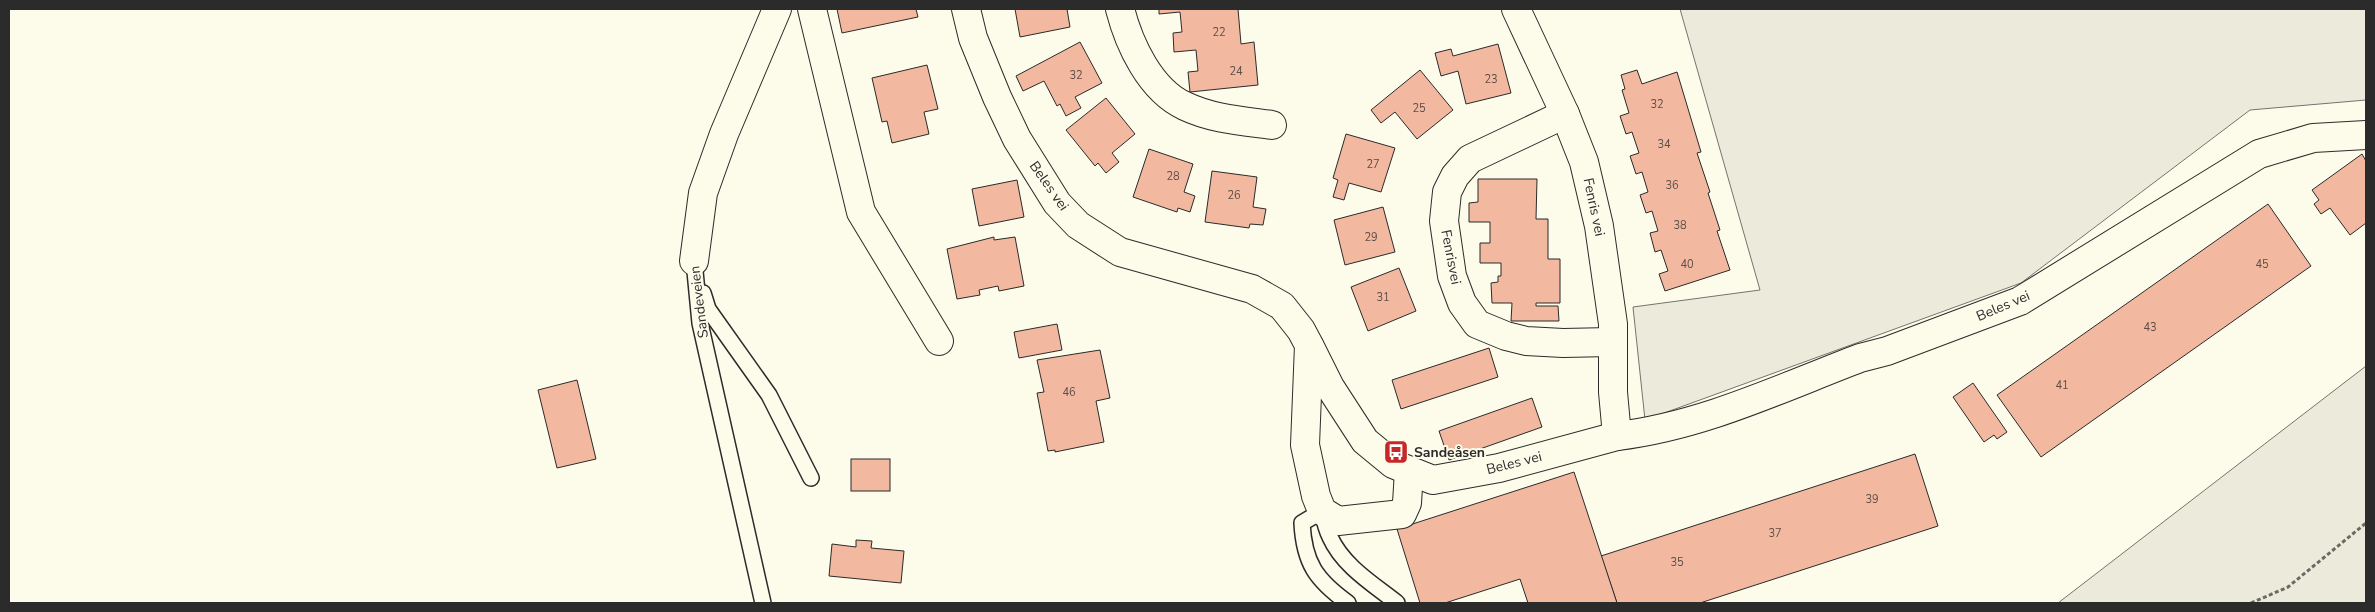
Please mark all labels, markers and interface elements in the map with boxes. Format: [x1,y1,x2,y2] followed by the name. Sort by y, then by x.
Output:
[1212,25,1226,40] house number: 22
[1229,64,1243,79] house number: 24
[1069,68,1083,83] house number: 32
[1484,72,1498,87] house number: 23
[1650,97,1664,112] house number: 32
[1412,101,1426,116] house number: 25
[1657,137,1671,152] house number: 34
[1025,157,1073,215] street label: Beles vei
[1366,157,1380,172] house number: 27
[1166,169,1180,184] house number: 28
[1579,176,1609,238] street label: Fenris vei
[1665,178,1679,193] house number: 36
[1227,188,1241,203] house number: 26
[1673,218,1687,233] house number: 38
[1436,228,1466,286] street label: Fenrisvei
[1364,230,1378,245] house number: 29
[1680,257,1694,272] house number: 40
[2255,257,2269,272] house number: 45
[685,265,713,339] street label: Sandeveien
[1973,286,2033,326] street label: Beles vei
[1376,290,1390,305] house number: 31
[2143,320,2157,335] house number: 43
[2055,378,2069,393] house number: 41
[1062,385,1076,400] house number: 46
[1383,439,1409,465] bus stop icon: Sandeåsen
[1414,443,1485,462] place label: Sandeåsen
[1484,447,1544,479] street label: Beles vei
[1865,492,1879,507] house number: 39
[1768,526,1782,541] house number: 37
[1670,555,1684,570] house number: 35

